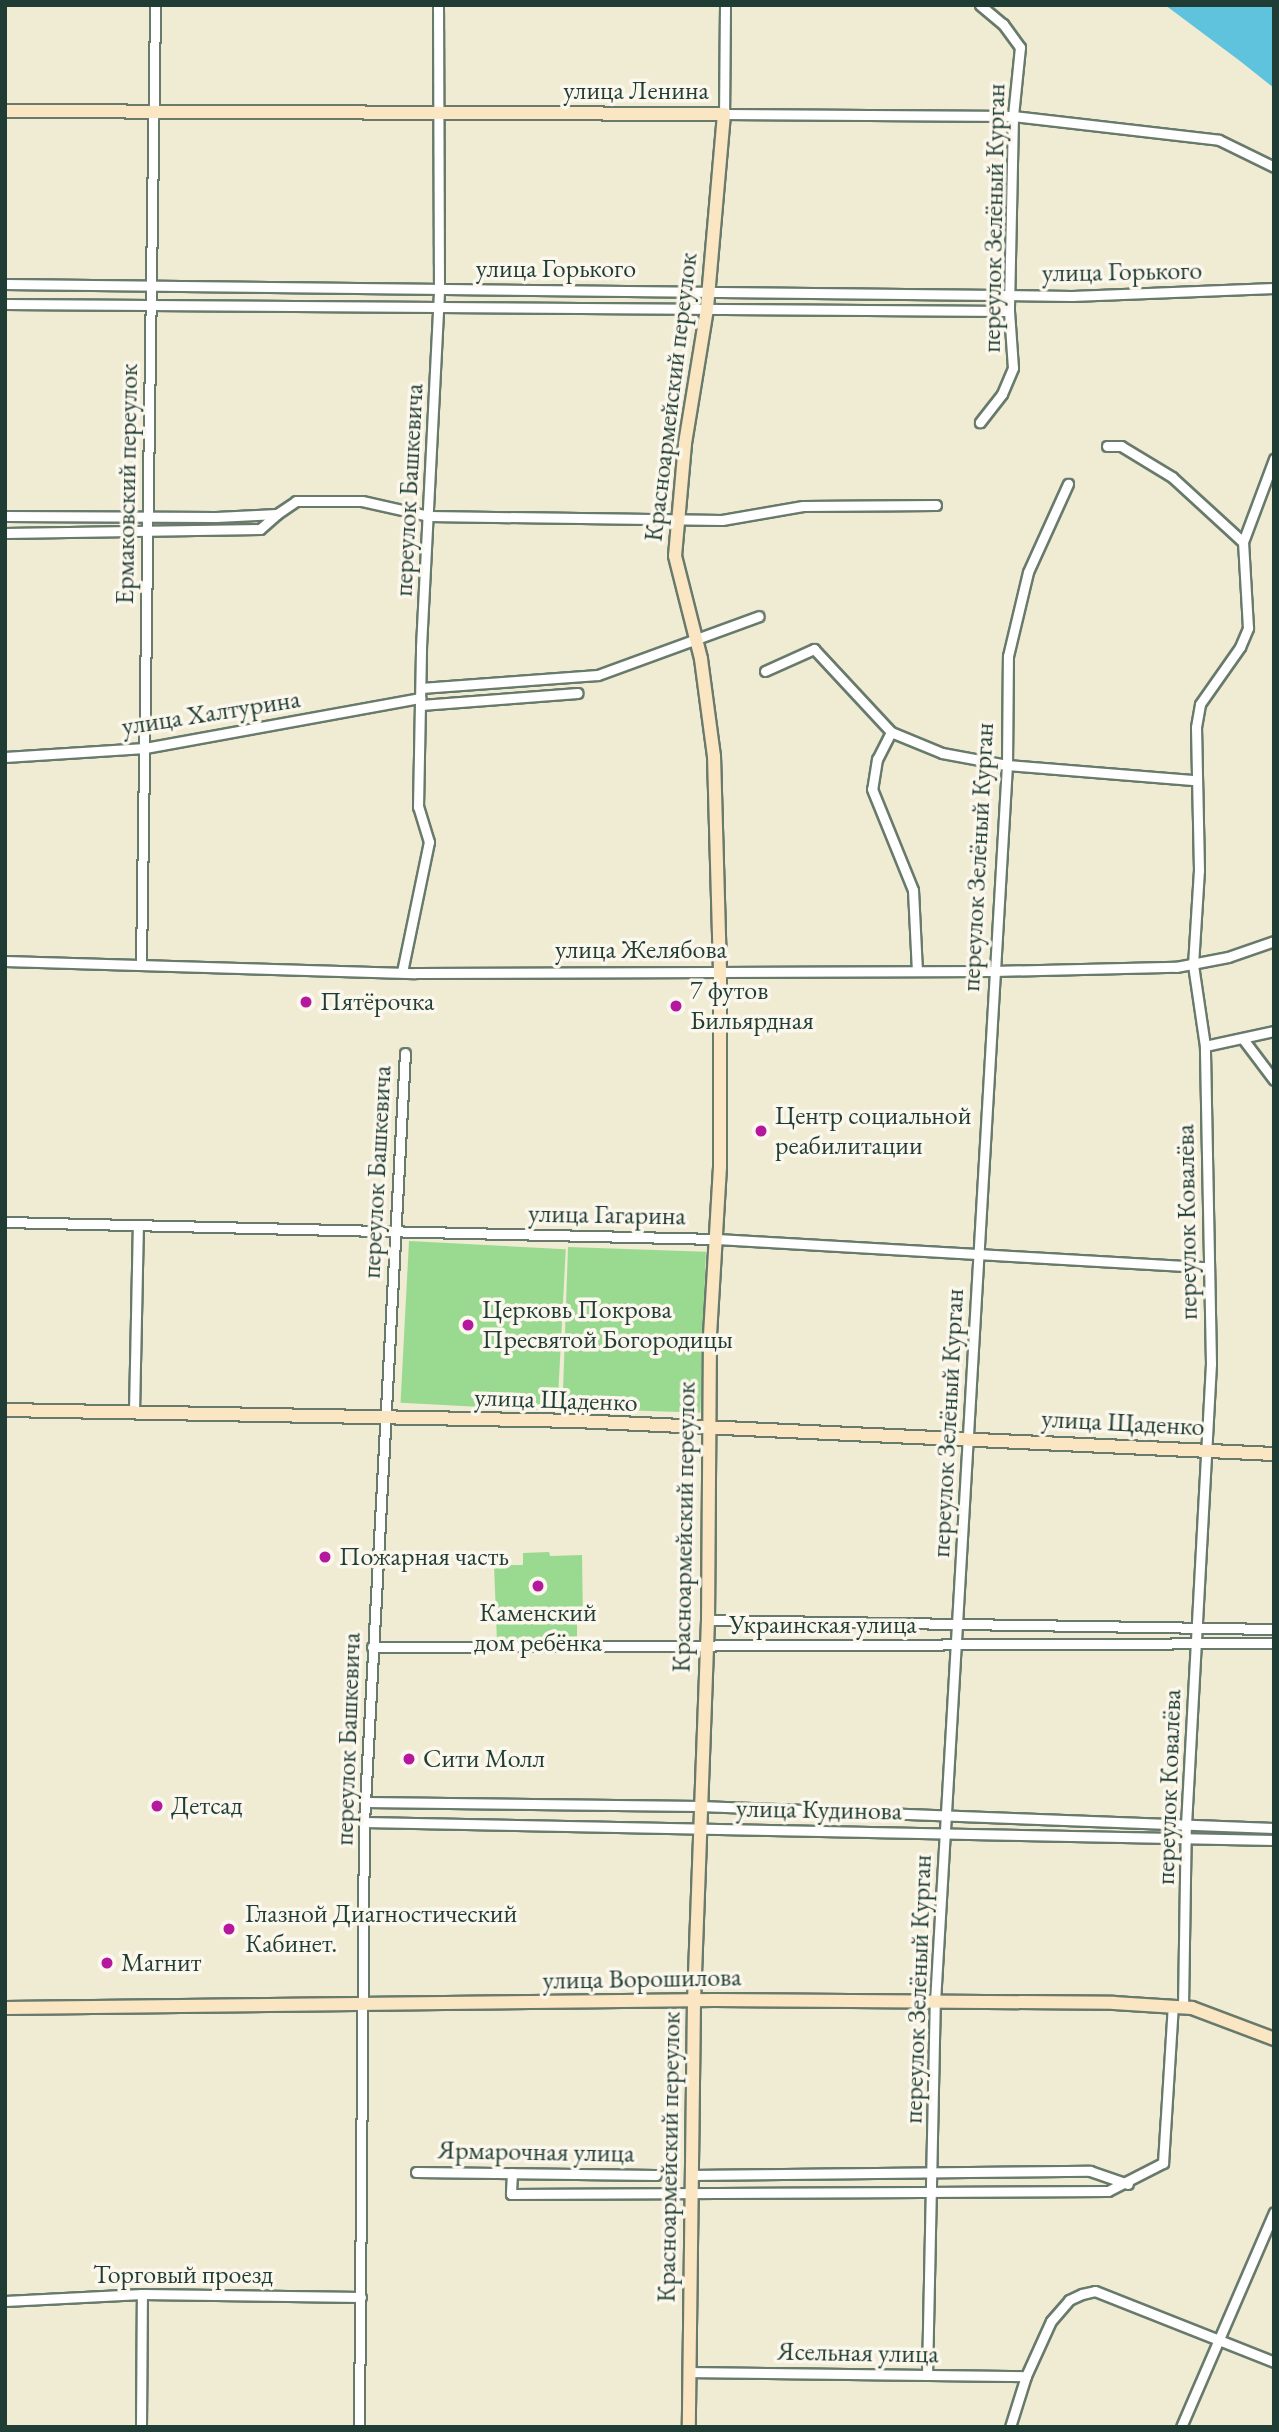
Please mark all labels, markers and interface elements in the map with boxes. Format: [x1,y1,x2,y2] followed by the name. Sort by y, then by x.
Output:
[563,75,709,107] street label: улица Ленина
[976,83,1012,353] street label: переулок Зелёный Курган
[638,251,704,543] street label: Красноармейский переулок
[476,253,636,285] street label: улица Горького
[1042,255,1202,289] street label: улица Горького
[109,363,145,605] street label: Ермаковский переулок
[388,383,430,597] street label: переулок Башкевича
[119,683,303,743] street label: улица Халтурина
[955,722,1001,992] street label: переулок Зелёный Курган
[555,934,727,966] street label: улица Желябова
[690,975,814,1036] place label: 7 футов Бильярдная
[320,986,434,1018] place label: Пятёрочка
[298,994,314,1010] marker: Пятёрочка
[668,998,684,1014] marker: 7 футов Бильярдная
[356,1065,398,1279] street label: переулок Башкевича
[775,1100,971,1162] place label: Центр социальной реабилитации
[753,1123,769,1139] marker: Центр социальной реабилитации
[1170,1124,1204,1320] street label: переулок Ковалёва
[528,1198,686,1232] street label: улица Гагарина
[925,1288,971,1558] street label: переулок Зелёный Курган
[482,1294,733,1356] place label: Церковь Покрова Пресвятой Богородицы
[460,1317,476,1333] marker: Церковь Покрова Пресвятой Богородицы
[666,1381,702,1673] street label: Красноармейский переулок
[474,1382,638,1418] street label: улица Щаденко
[1041,1403,1205,1443] street label: улица Щаденко
[339,1541,509,1573] place label: Пожарная часть
[317,1549,333,1565] marker: Пожарная часть
[530,1578,546,1594] marker: Каменский дом ребёнка
[474,1597,602,1658] place label: Каменский дом ребёнка
[729,1609,917,1641] street label: Украинская улица
[329,1632,367,1846] street label: переулок Башкевича
[1150,1689,1188,1885] street label: переулок Ковалёва
[423,1743,545,1775] place label: Сити Молл
[401,1751,417,1767] marker: Сити Молл
[171,1790,243,1822] place label: Детсад
[736,1793,902,1827] street label: улица Кудинова
[149,1798,165,1814] marker: Детсад
[898,1854,938,2124] street label: переулок Зелёный Курган
[245,1898,517,1960] place label: Глазной Диагностический Кабинет.
[219,1919,239,1939] marker: Глазной Диагностический Кабинет.
[121,1947,201,1979] place label: Магнит
[99,1955,115,1971] marker: Магнит
[542,1962,742,1996] street label: улица Ворошилова
[651,2011,687,2303] street label: Красноармейский переулок
[437,2135,635,2169] street label: Ярмарочная улица
[93,2259,273,2291] street label: Торговый проезд
[777,2336,939,2370] street label: Ясельная улица

